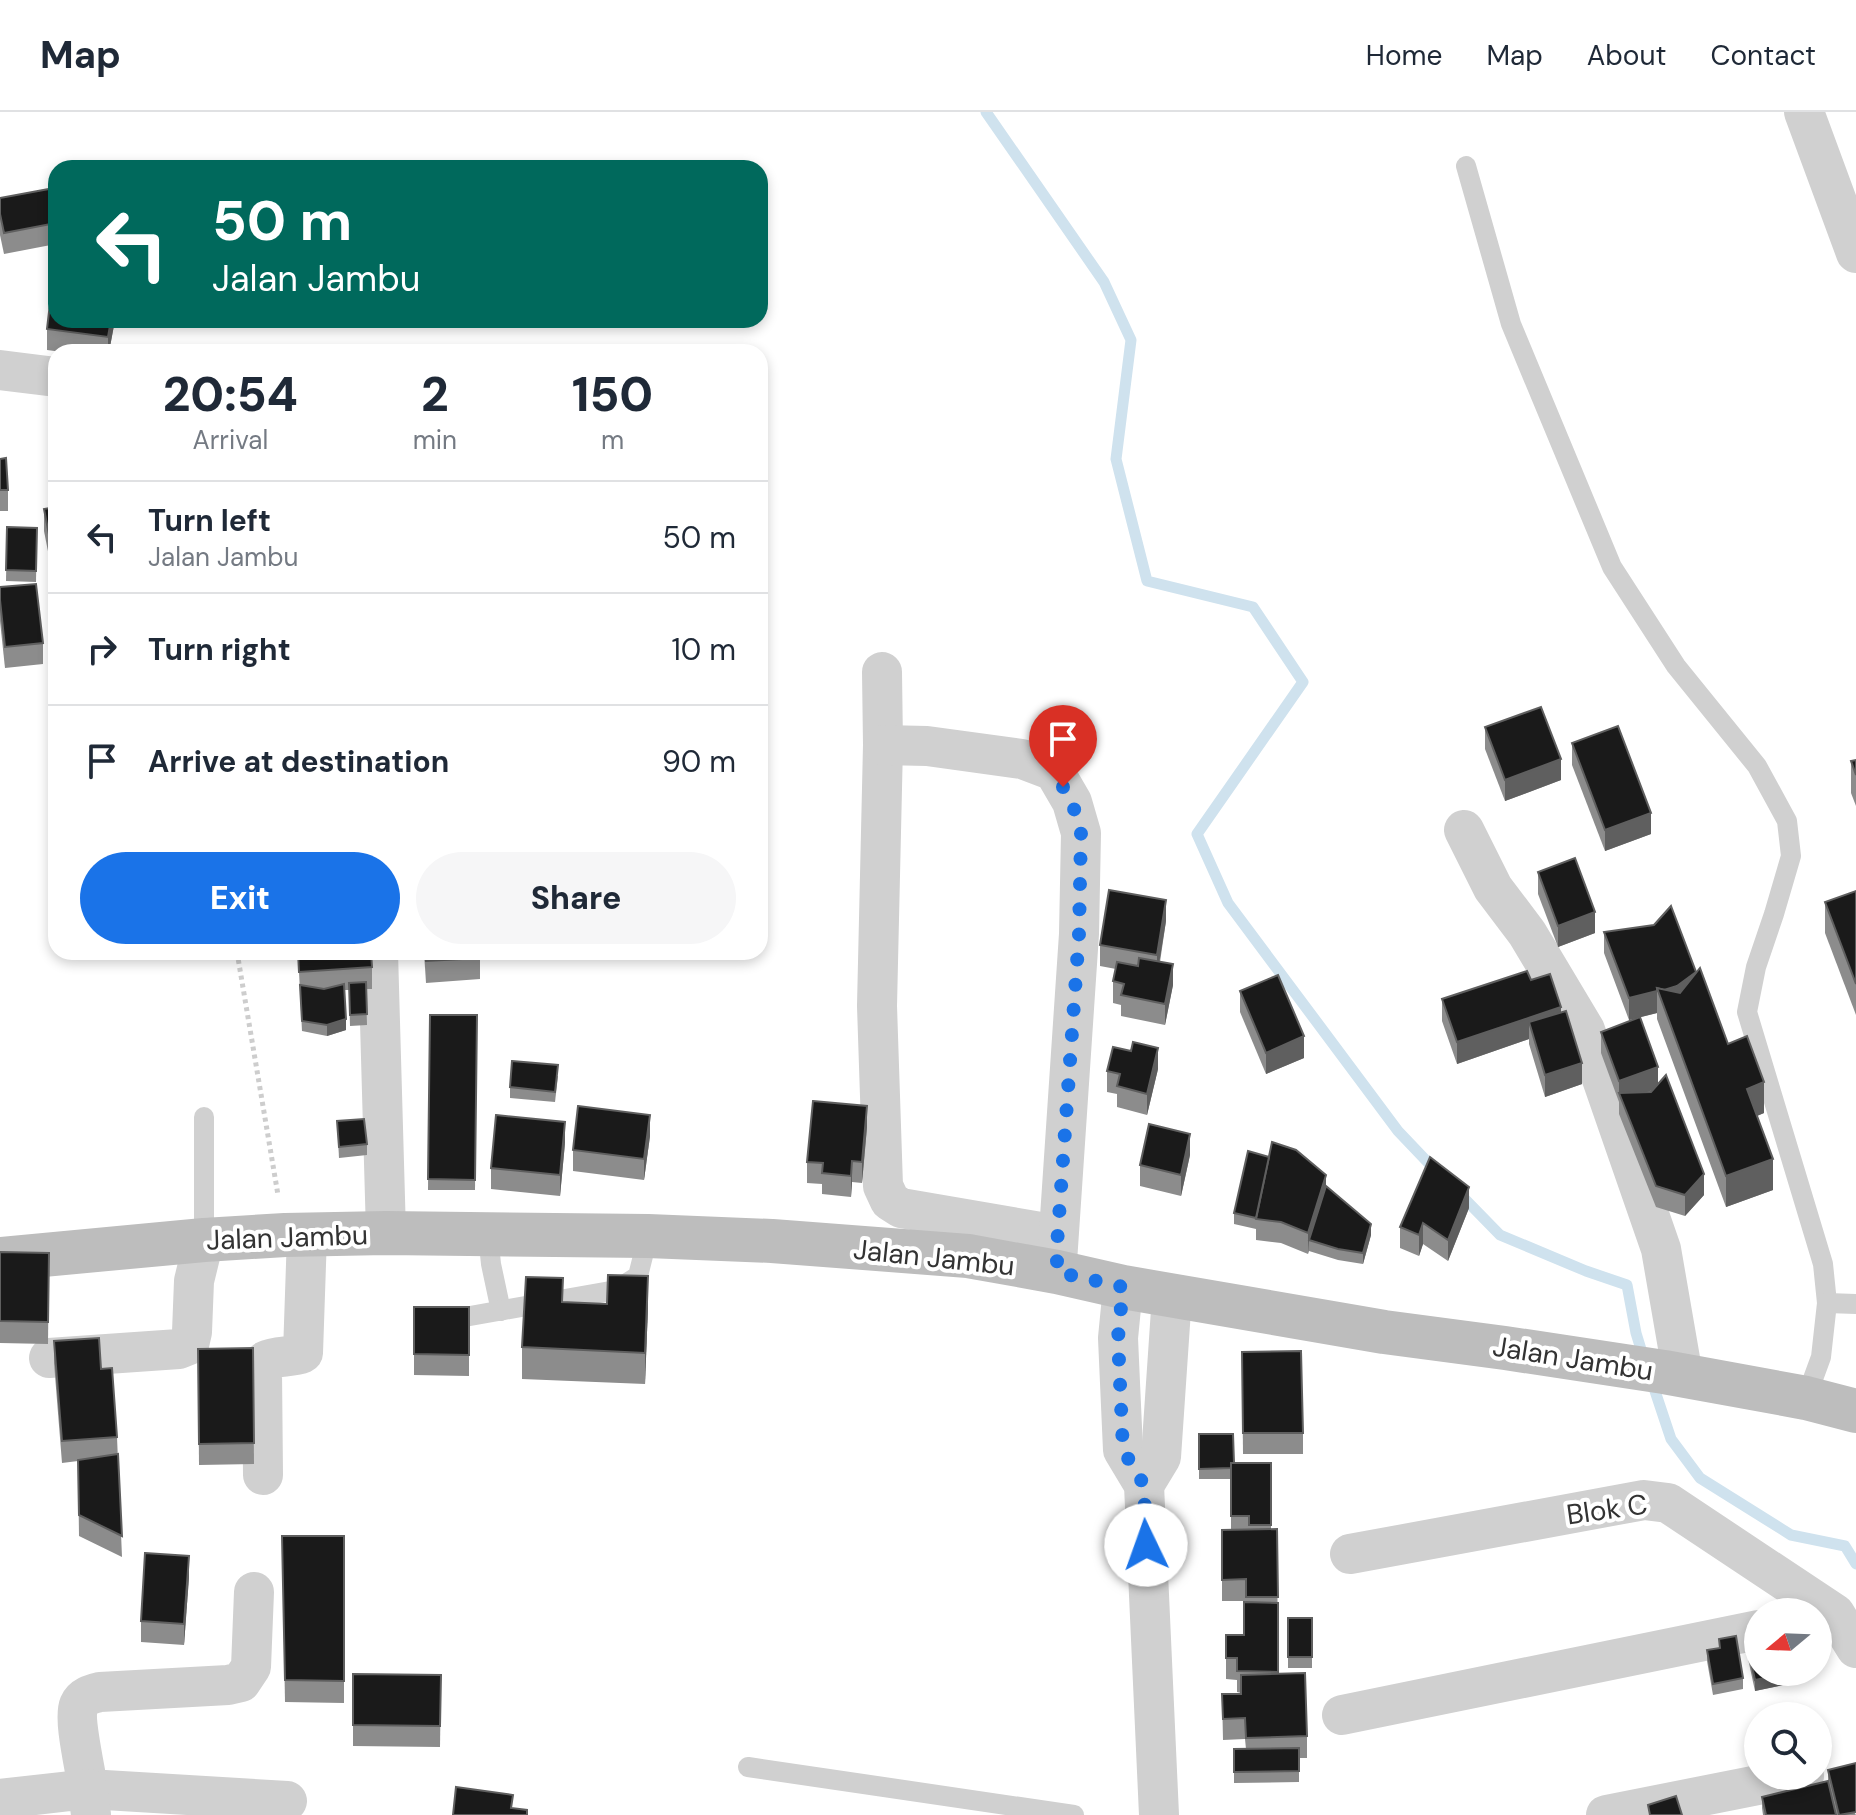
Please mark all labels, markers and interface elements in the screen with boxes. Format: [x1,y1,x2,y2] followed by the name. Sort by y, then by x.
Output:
[40,30,121,80] text: Map
[1366,37,1442,74] text: Home
[1486,37,1543,74] text: Map
[1587,37,1666,74] text: About
[1710,37,1816,74] text: Contact
[212,184,352,257] text: 50 m
[80,192,184,296] icon: left
[212,255,420,302] text: Jalan Jambu
[163,363,298,426] text: 20:54
[421,363,449,426] text: 2
[572,363,653,426] text: 150
[192,423,268,457] text: Arrival
[413,423,457,457] text: min
[601,423,624,457] text: m
[148,501,271,540] text: Turn left
[80,515,124,559] icon: left
[662,518,736,557] text: 50 m
[148,540,298,574] text: Jalan Jambu
[80,627,124,671] icon: right
[148,630,291,669] text: Turn right
[671,630,736,669] text: 10 m
[1029,705,1097,787] pin
[1041,717,1085,761] icon: arrive
[80,739,124,783] icon: arrive
[148,742,449,781] text: Arrive at destination
[662,742,736,781] text: 90 m
[80,852,400,944] button: Exit
[416,852,736,944] button: Share
[205,1216,369,1259] street label: Jalan Jambu
[851,1231,1016,1284] street label: Jalan Jambu
[1490,1328,1656,1389] street label: Jalan Jambu
[1564,1486,1650,1533] street label: Blok C
[1104,1503,1188,1587] position arrow
[1744,1598,1832,1686] north arrow
[1744,1598,1832,1790] map controls
[1744,1702,1832,1790] button: search

